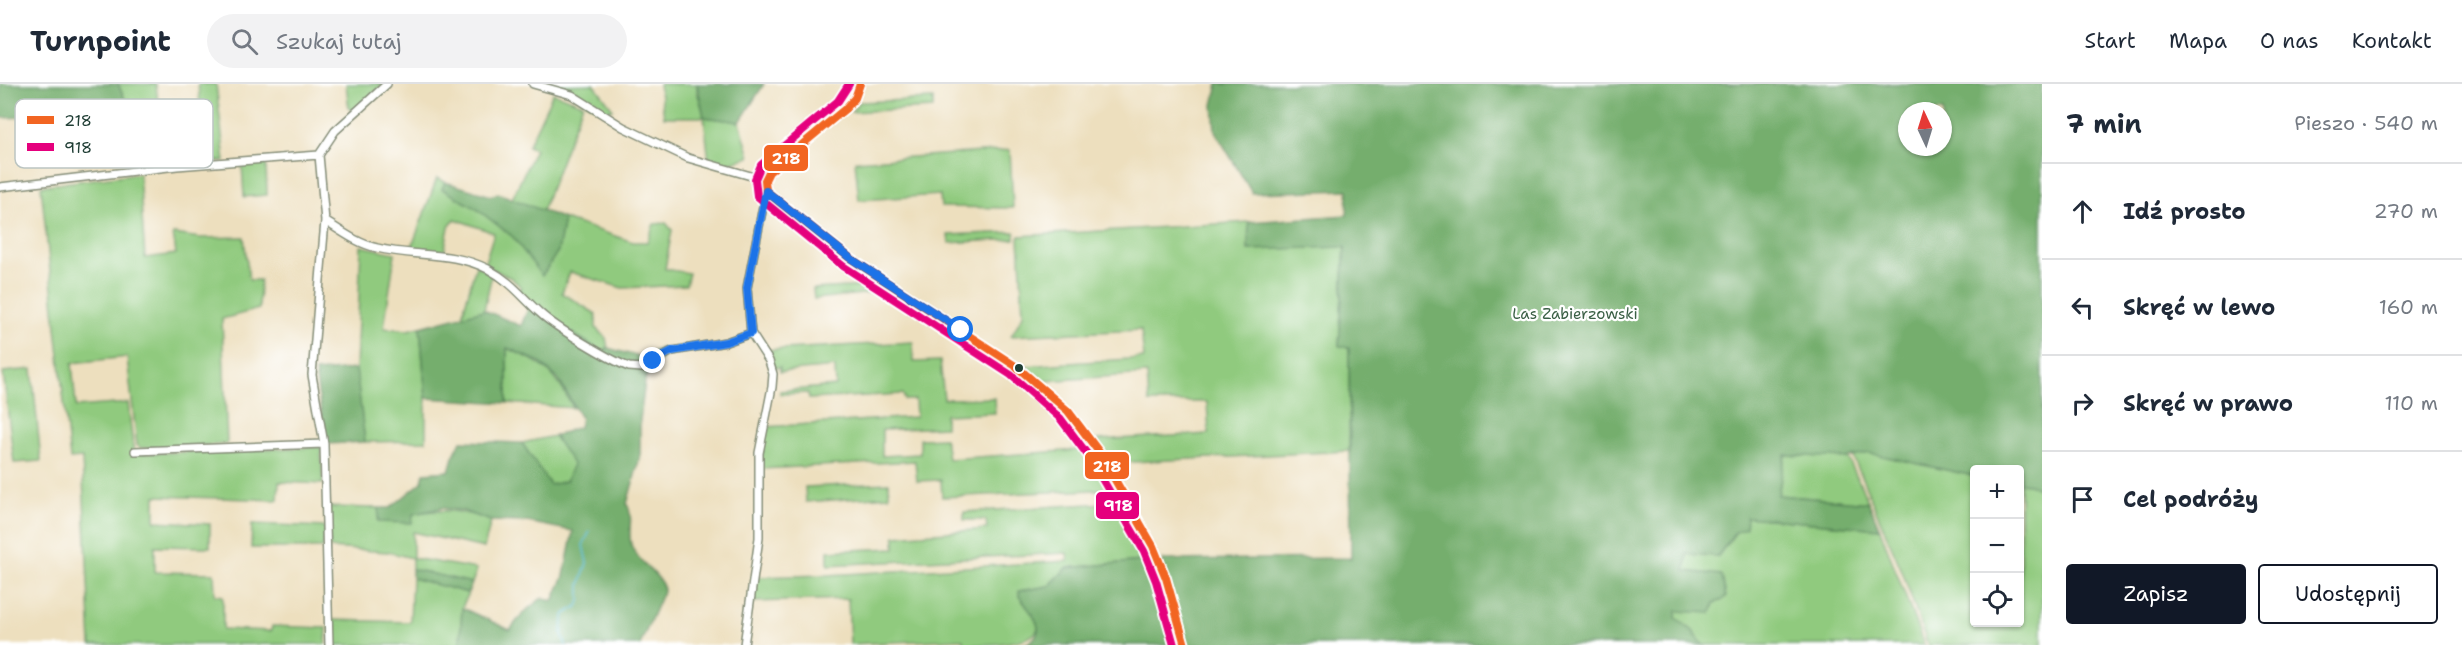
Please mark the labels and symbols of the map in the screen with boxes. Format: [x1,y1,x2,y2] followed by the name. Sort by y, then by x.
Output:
[15,99,213,168] legend
[1898,102,1952,156] north arrow
[64,110,92,131] text: 218
[64,137,92,158] text: 918
[763,144,809,172] line badge: 218
[772,148,800,169] text: 218
[1512,304,1638,324] park label: Las Zabierzowski
[947,316,973,342] route start
[639,347,665,373] route end
[1013,362,1025,374] unlabelled marker
[1084,451,1130,480] line badge: 218
[1093,456,1121,477] text: 218
[1095,491,1140,520] line badge: 918
[1103,495,1133,516] text: 918

